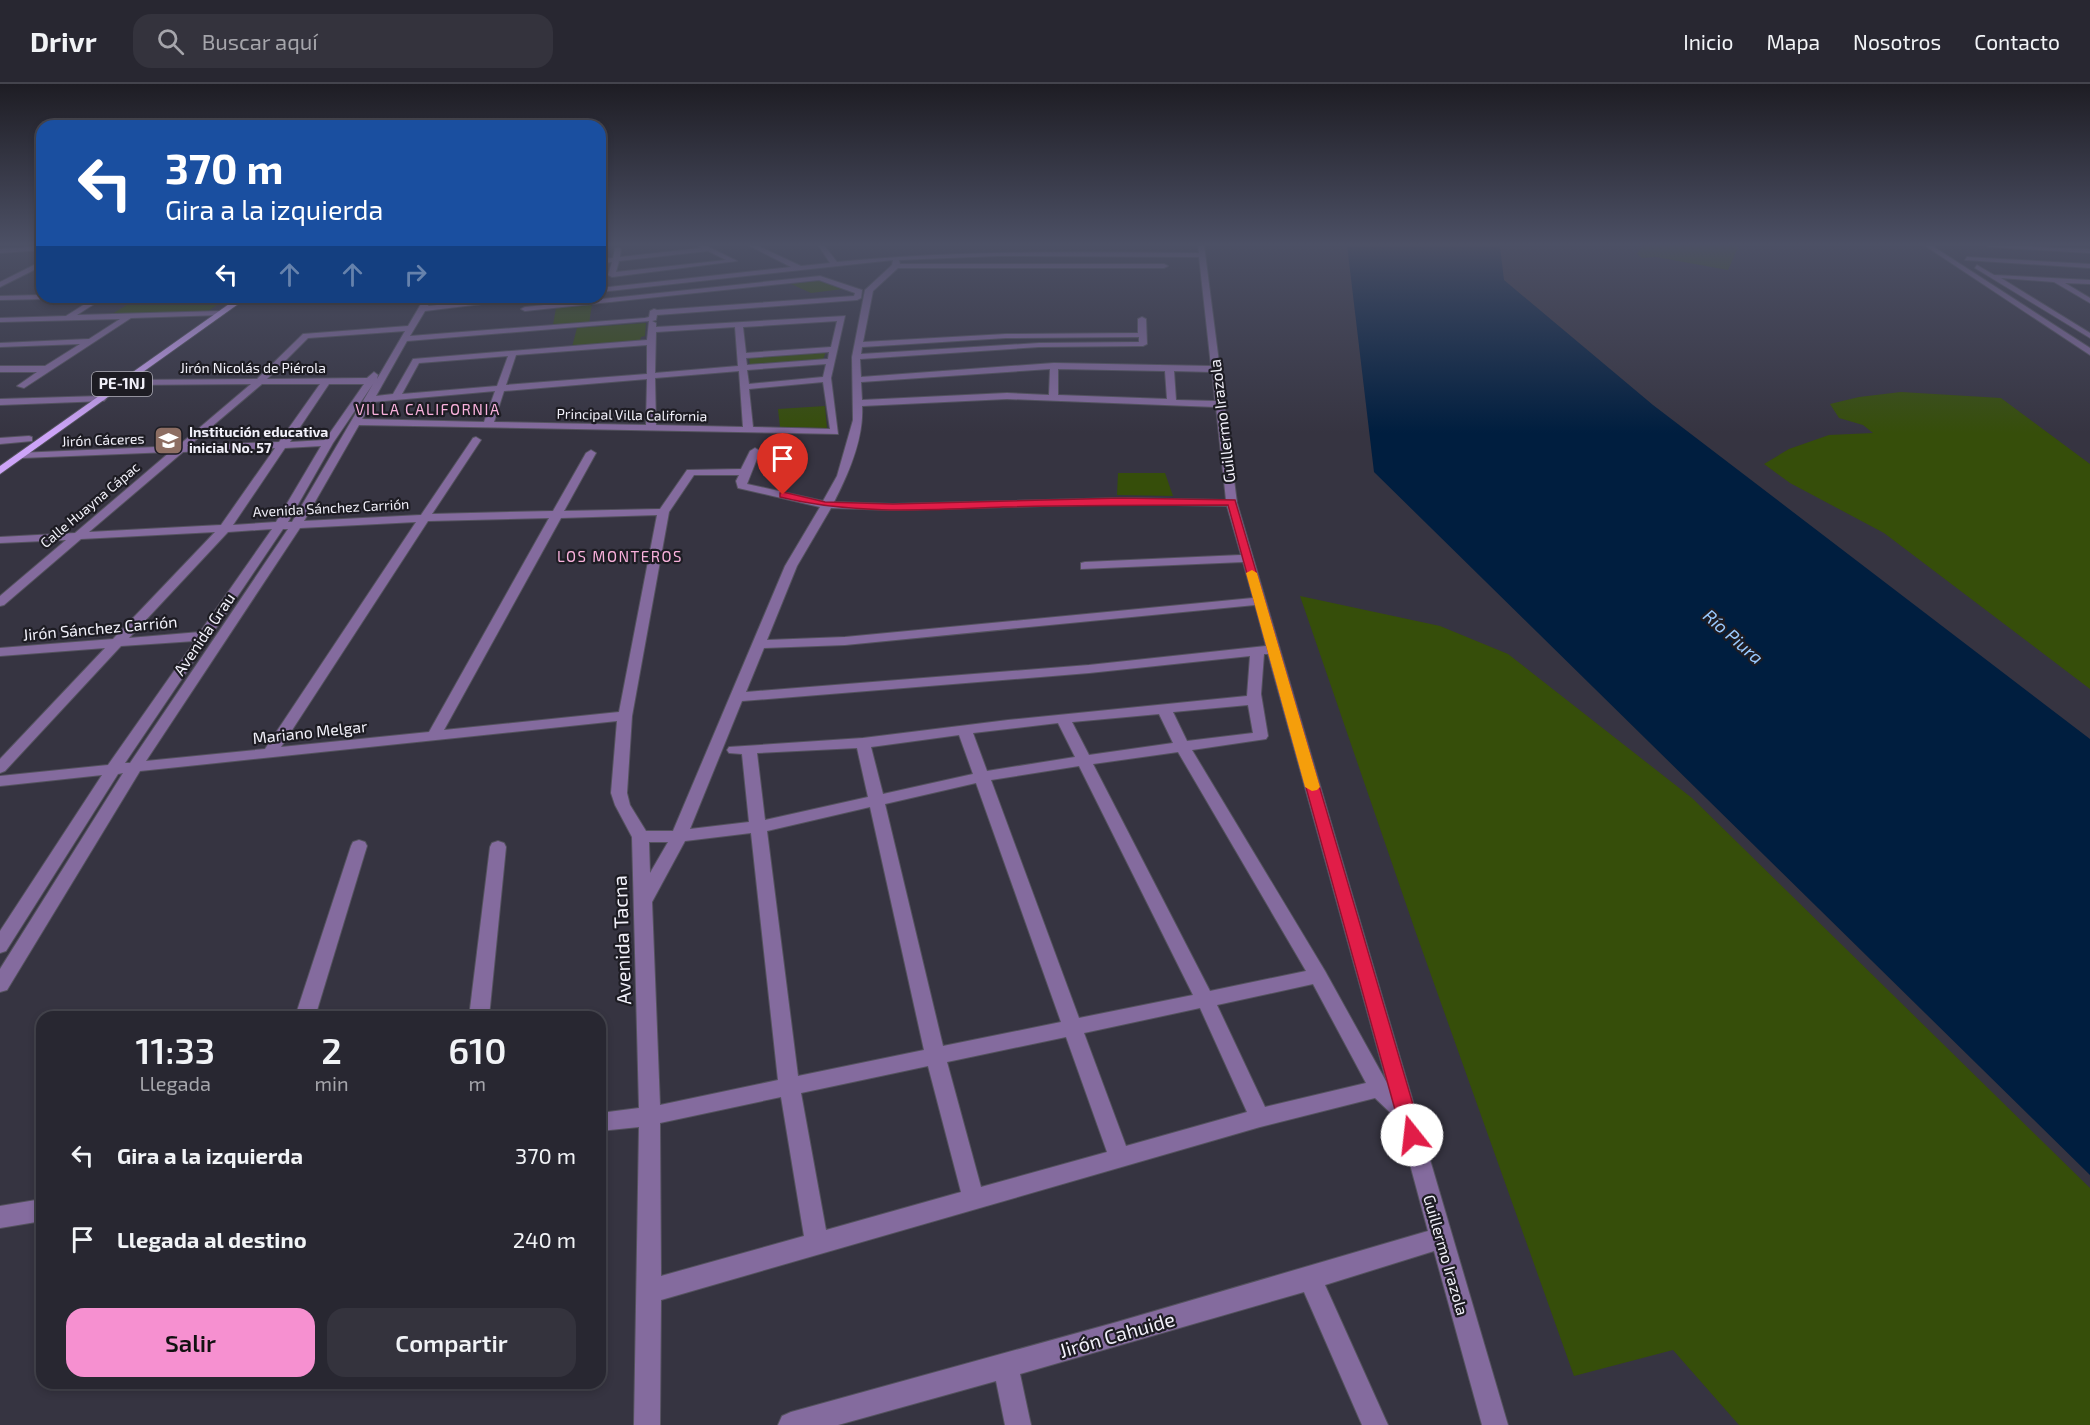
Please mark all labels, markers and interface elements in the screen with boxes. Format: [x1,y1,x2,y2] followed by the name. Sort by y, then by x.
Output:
[133,14,553,68] search box
[30,24,97,58] text: Drivr
[154,25,187,58] icon: search
[202,28,318,54] text: Buscar aquí
[1683,29,1733,54] text: Inicio
[1766,29,1820,54] text: Mapa
[1853,29,1941,54] text: Nosotros
[1974,29,2060,54] text: Contacto
[165,142,284,192] text: 370 m
[66,144,144,222] icon: left
[165,193,383,225] text: Gira a la izquierda
[210,258,243,291] icon: left
[273,258,306,291] icon: ahead
[336,258,369,291] icon: ahead
[399,258,432,291] icon: right
[1204,358,1239,484] street label: Guillermo Irazola
[180,359,326,376] street label: Jirón Nicolás de Piérola
[92,372,152,396] road number: PE-1NJ
[355,400,501,418] district label: VILLA CALIFORNIA
[557,405,707,424] street label: Principal Villa California
[189,423,328,456] place label: Institución educativa inicial No. 57
[152,424,184,456] school or university icon: Institución educativa inicial No. 57
[61,430,145,449] street label: Jirón Cáceres
[757,433,808,495] pin
[766,442,799,475] icon: arrive
[37,458,143,551] street label: Calle Huayna Cápac
[252,495,410,520] street label: Avenida Sánchez Carrión
[557,547,683,565] district label: LOS MONTEROS
[169,589,238,679] street label: Avenida Grau
[1699,604,1768,668] water label: Río Piura
[22,611,178,644] street label: Jirón Sánchez Carrión
[252,716,369,747] street label: Mariano Melgar
[607,875,635,1005] street label: Avenida Tacna
[136,1028,215,1071] text: 11:33
[321,1028,342,1071] text: 2
[448,1028,506,1071] text: 610
[140,1071,211,1095] text: Llegada
[315,1071,349,1095] text: min
[469,1071,486,1095] text: m
[1380,1103,1444,1167] position arrow
[66,1139,99,1172] icon: left
[117,1142,303,1168] text: Gira a la izquierda
[515,1142,576,1168] text: 370 m
[1420,1192,1473,1317] street label: Guillermo Irazola
[66,1223,99,1256] icon: arrive
[117,1226,307,1252] text: Llegada al destino
[513,1226,576,1252] text: 240 m
[1056,1306,1177,1362] street label: Jirón Cahuide
[66,1308,315,1377] button: Salir
[327,1308,576,1377] button: Compartir

